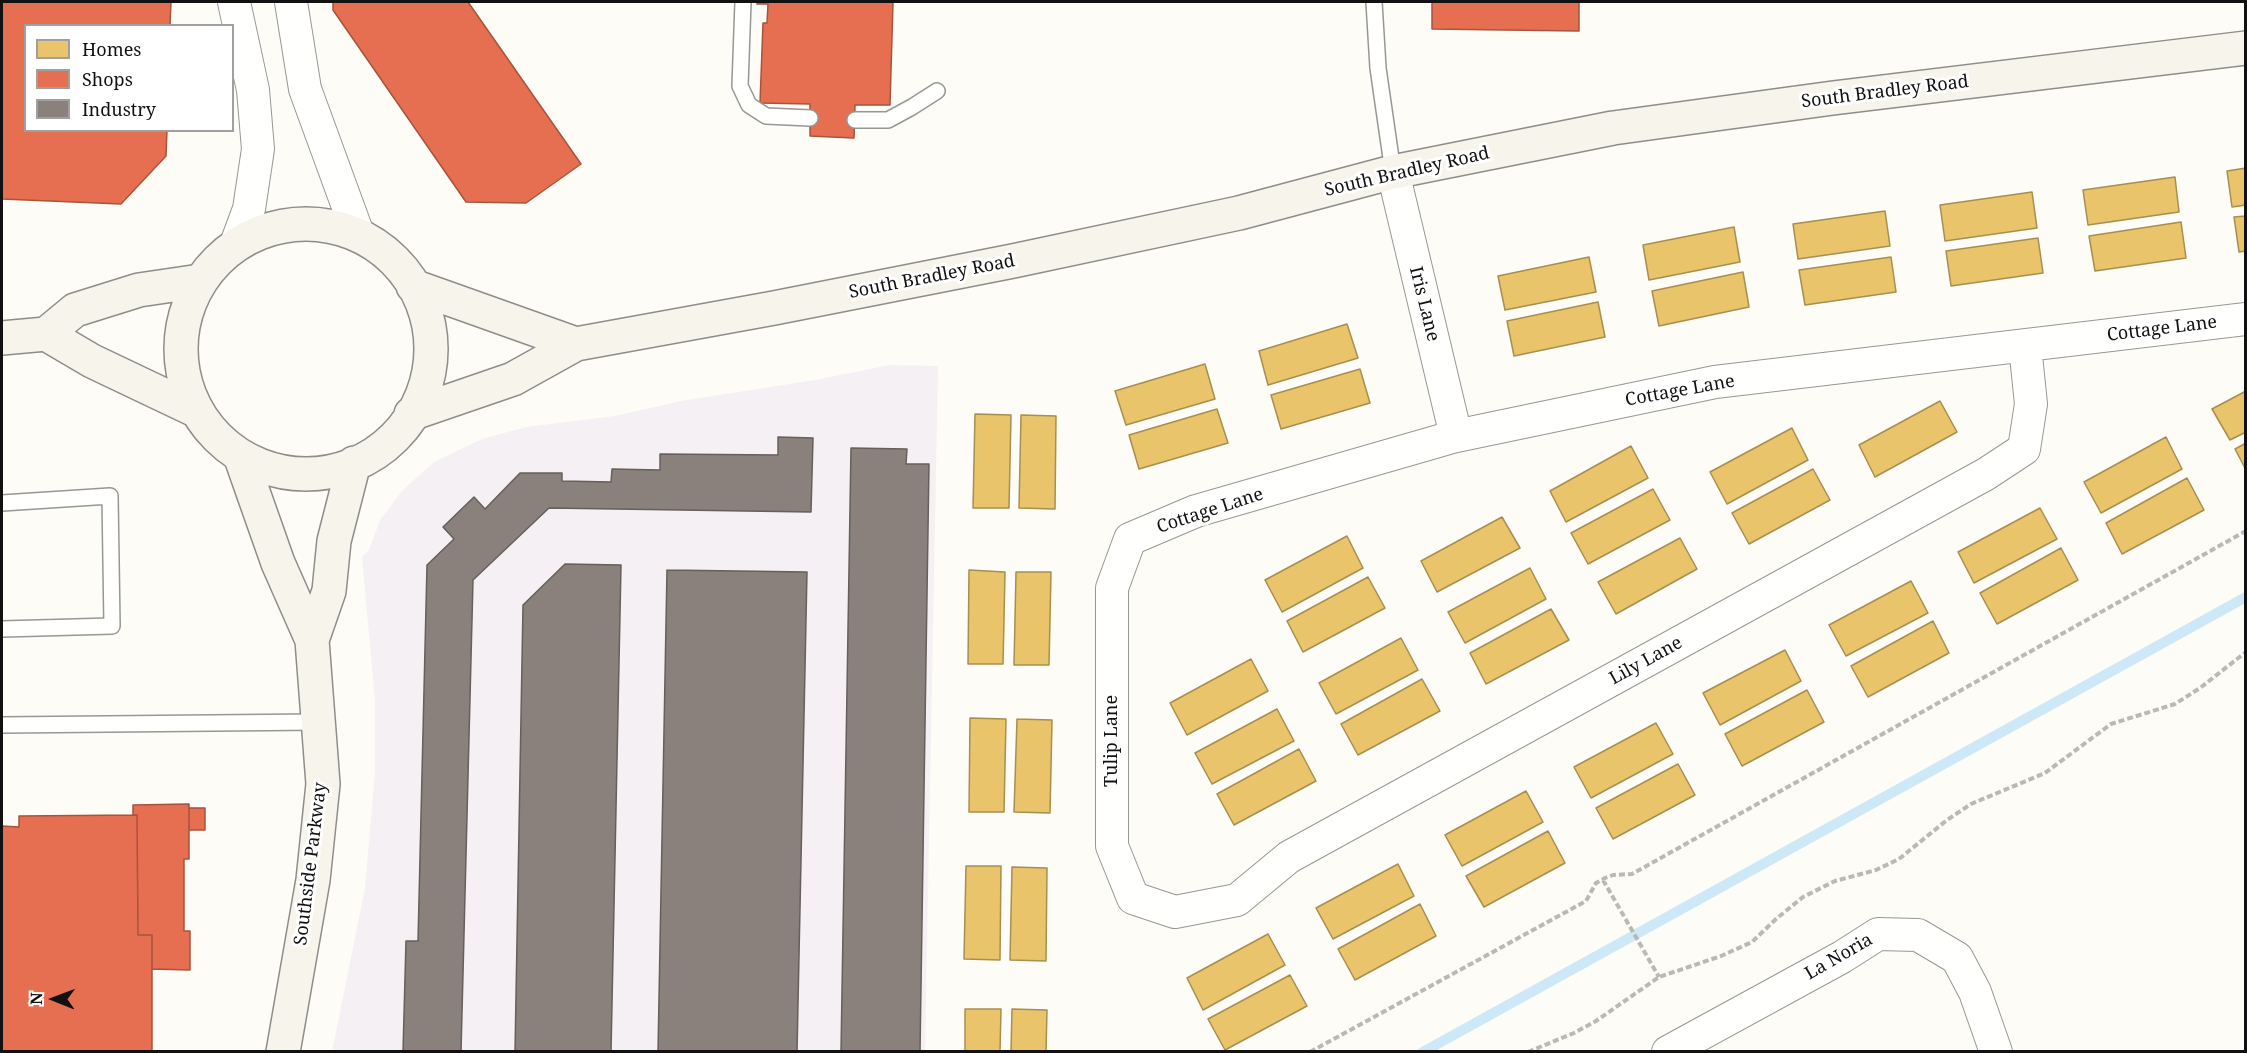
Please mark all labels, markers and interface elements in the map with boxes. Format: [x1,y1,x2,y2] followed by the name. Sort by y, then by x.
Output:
[24,24,234,132] legend
[82,37,141,61] text: Homes
[82,67,133,91] text: Shops
[1800,71,1970,113] street label: South Bradley Road
[82,97,156,121] text: Industry
[1322,143,1492,201] street label: South Bradley Road
[847,250,1017,304] street label: South Bradley Road
[1404,264,1444,344] street label: Iris Lane
[2106,312,2218,346] street label: Cottage Lane
[1624,371,1736,411] street label: Cottage Lane
[1154,484,1266,538] street label: Cottage Lane
[1606,632,1686,690] street label: Lily Lane
[1101,695,1123,787] street label: Tulip Lane
[290,781,332,947] street label: Southside Parkway
[1801,929,1877,985] street label: La Noria
[24,969,84,1029] north arrow
[25,992,47,1005] text: N

